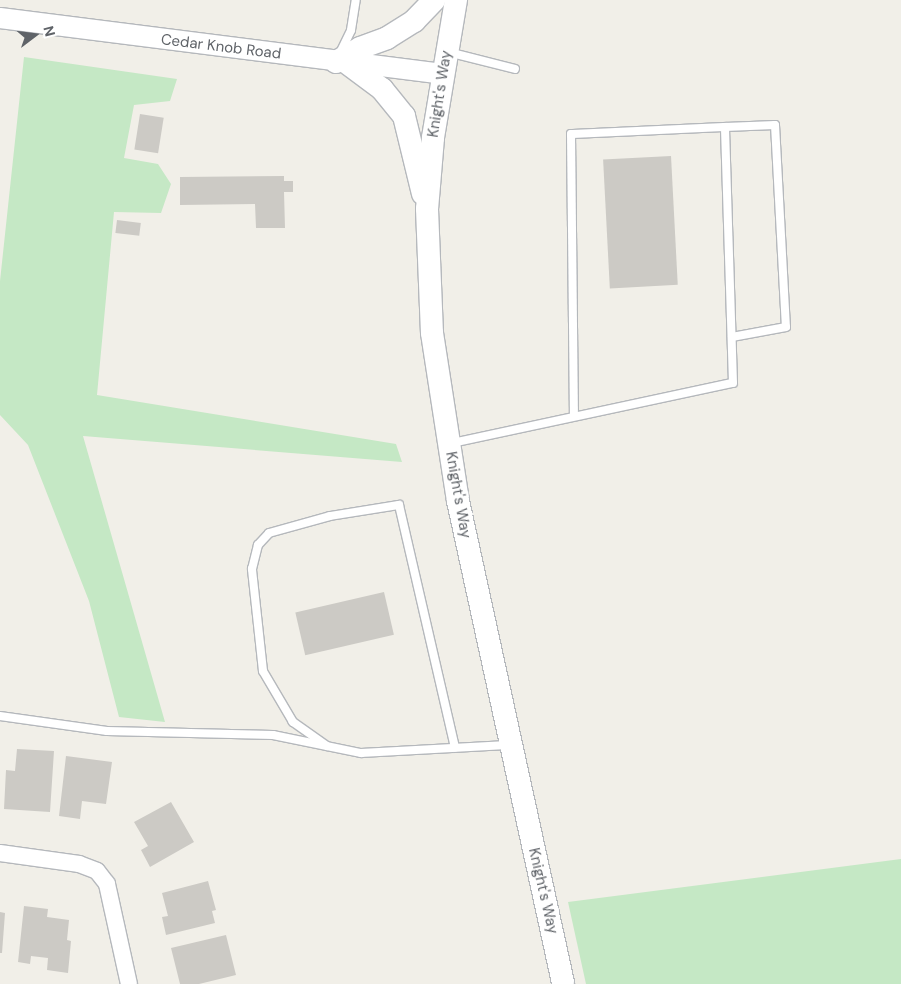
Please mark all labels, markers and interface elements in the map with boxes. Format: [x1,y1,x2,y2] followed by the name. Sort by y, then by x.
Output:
[10,10,60,60] north arrow
[39,24,60,38] text: N
[160,31,282,63] street label: Cedar Knob Road
[424,49,456,139] street label: Knight's Way
[442,450,474,540] street label: Knight's Way
[524,846,562,936] street label: Knight's Way

